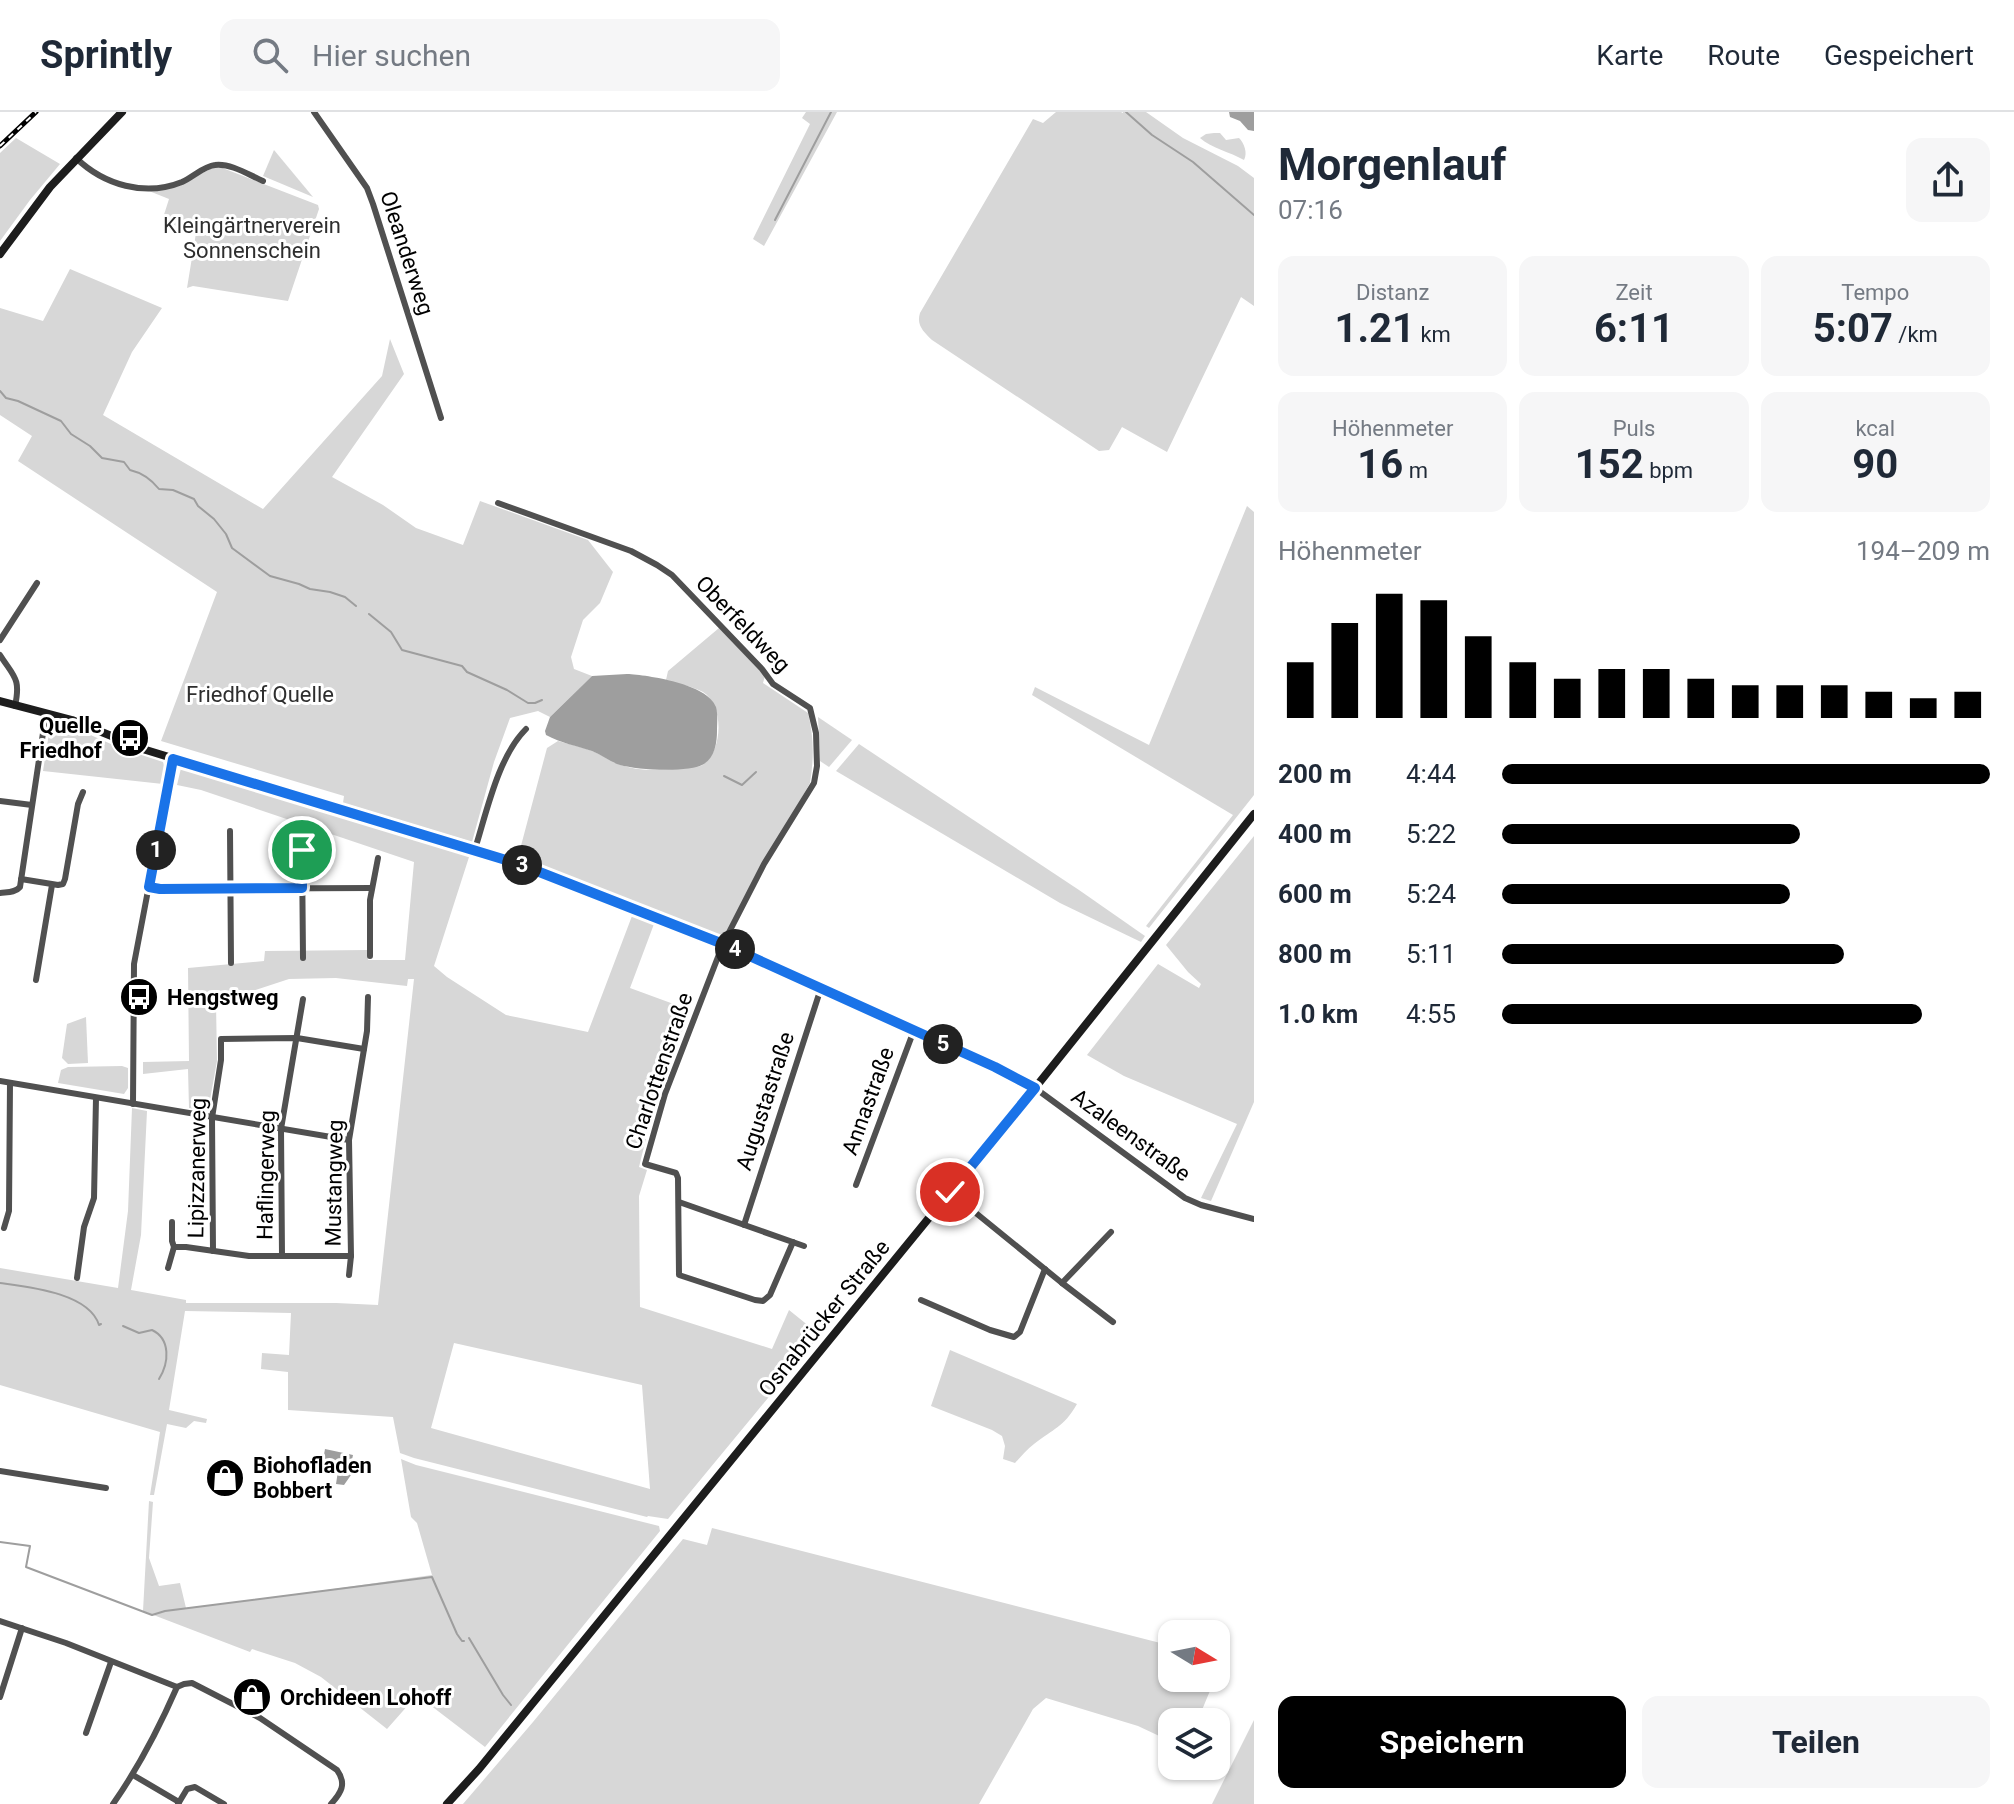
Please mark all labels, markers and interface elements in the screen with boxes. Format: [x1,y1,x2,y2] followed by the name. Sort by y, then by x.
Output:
[220,19,780,91] search box
[40,33,172,77] text: Sprintly
[248,33,292,77] icon: search
[312,38,471,73] text: Hier suchen
[1596,39,1663,72] text: Karte
[1707,39,1780,72] text: Route
[1824,39,1974,72] text: Gespeichert
[1906,138,1990,222] button: share
[1278,139,1506,191] text: Morgenlauf
[375,188,439,318] street label: Oleanderweg
[1278,195,1343,225] text: 07:16
[163,213,341,263] park label: Kleingärtnerverein Sonnenschein
[1356,280,1429,305] text: Distanz
[1615,280,1653,305] text: Zeit
[1841,280,1909,305] text: Tempo
[1334,305,1415,352] text: 1.21
[1594,305,1674,352] text: 6:11
[1813,305,1893,352] text: 5:07
[1415,322,1451,347] text: km
[1893,322,1938,347] text: /km
[1332,416,1453,441] text: Höhenmeter
[1613,416,1655,441] text: Puls
[1855,416,1895,441] text: kcal
[1357,441,1403,488] text: 16
[1575,441,1644,488] text: 152
[1852,441,1898,488] text: 90
[1403,458,1428,483] text: m
[1644,458,1693,483] text: bpm
[1278,536,1422,566] text: Höhenmeter
[1856,536,1990,566] text: 194–209 m
[691,571,795,677] street label: Oberfeldweg
[186,682,334,707] park label: Friedhof Quelle
[19,713,102,763] place label: Quelle Friedhof
[109,717,151,759] bus stop icon: Quelle Friedhof
[1278,759,1352,789] text: 200 m
[1406,759,1456,789] text: 4:44
[268,816,336,884] pin
[1278,819,1352,849] text: 400 m
[1406,819,1456,849] text: 5:22
[280,828,324,872] icon: arrive
[136,830,176,870] pin: 1
[150,837,162,862] text: 1
[502,845,542,885] pin: 3
[516,852,528,877] text: 3
[1278,879,1352,909] text: 600 m
[1406,879,1456,909] text: 5:24
[715,929,755,969] pin: 4
[729,936,741,961] text: 4
[1278,939,1352,969] text: 800 m
[1406,939,1456,969] text: 5:11
[118,976,160,1018] bus stop icon: Hengstweg
[167,985,279,1010] place label: Hengstweg
[620,989,698,1153] street label: Charlottenstraße
[1278,999,1358,1029] text: 1.0 km
[1406,999,1456,1029] text: 4:55
[923,1024,963,1064] pin: 5
[731,1029,799,1173] street label: Augustastraße
[937,1031,949,1056] text: 5
[837,1044,899,1158] street label: Annastraße
[1067,1084,1195,1186] street label: Azaleenstraße
[183,1097,211,1239] street label: Lipizzanerweg
[252,1110,280,1240] street label: Haflingerweg
[320,1119,348,1247] street label: Mustangweg
[916,1158,984,1226] pin
[928,1170,972,1214] icon: check
[753,1235,895,1401] street label: Osnabrücker Straße
[253,1453,372,1503] place label: Biohofladen Bobbert
[204,1457,246,1499] shop icon: Biohofladen Bobbert
[1158,1620,1230,1692] north arrow
[1158,1620,1230,1780] map controls
[231,1676,273,1718] shop icon: Orchideen Lohoff
[280,1685,452,1710] place label: Orchideen Lohoff
[1278,1696,1626,1788] button: Speichern
[1642,1696,1990,1788] button: Teilen
[1158,1708,1230,1780] button: layers

